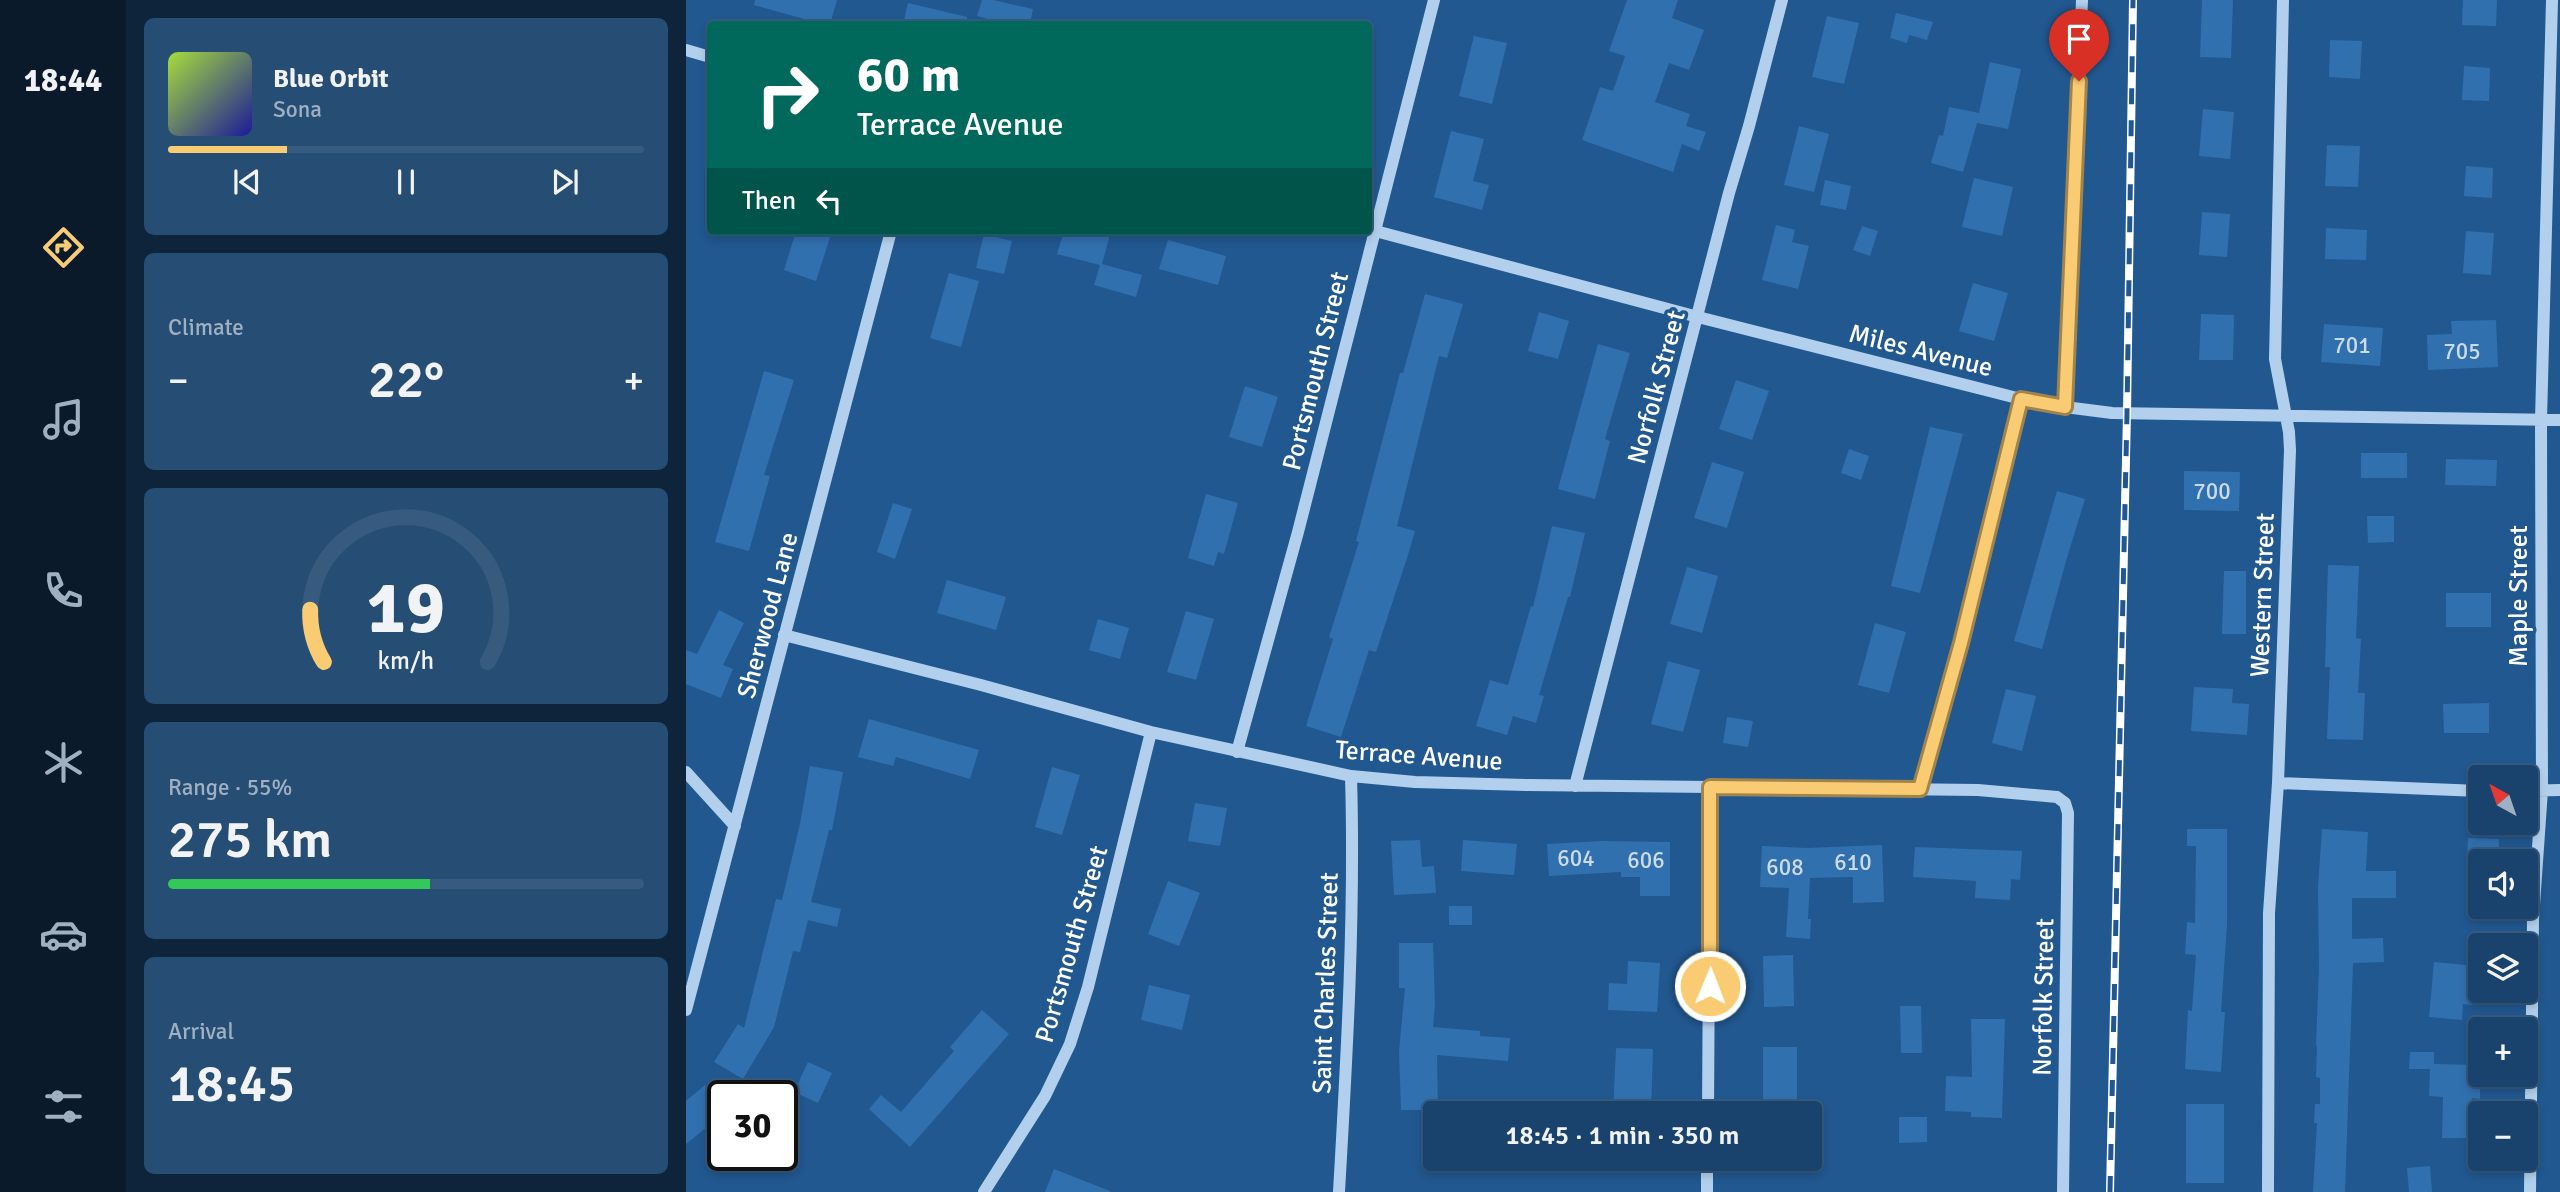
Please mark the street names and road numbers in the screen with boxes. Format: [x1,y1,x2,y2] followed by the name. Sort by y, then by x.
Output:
[1276,269,1356,474] street label: Portsmouth Street
[1621,307,1693,468] street label: Norfolk Street
[1846,318,1996,384] street label: Miles Avenue
[2244,512,2282,678] street label: Western Street
[2503,525,2535,667] street label: Maple Street
[730,529,805,702] street label: Sherwood Lane
[1334,734,1504,778] street label: Terrace Avenue
[1029,842,1115,1046] street label: Portsmouth Street
[1306,872,1346,1094] street label: Saint Charles Street
[2027,918,2061,1076] street label: Norfolk Street

